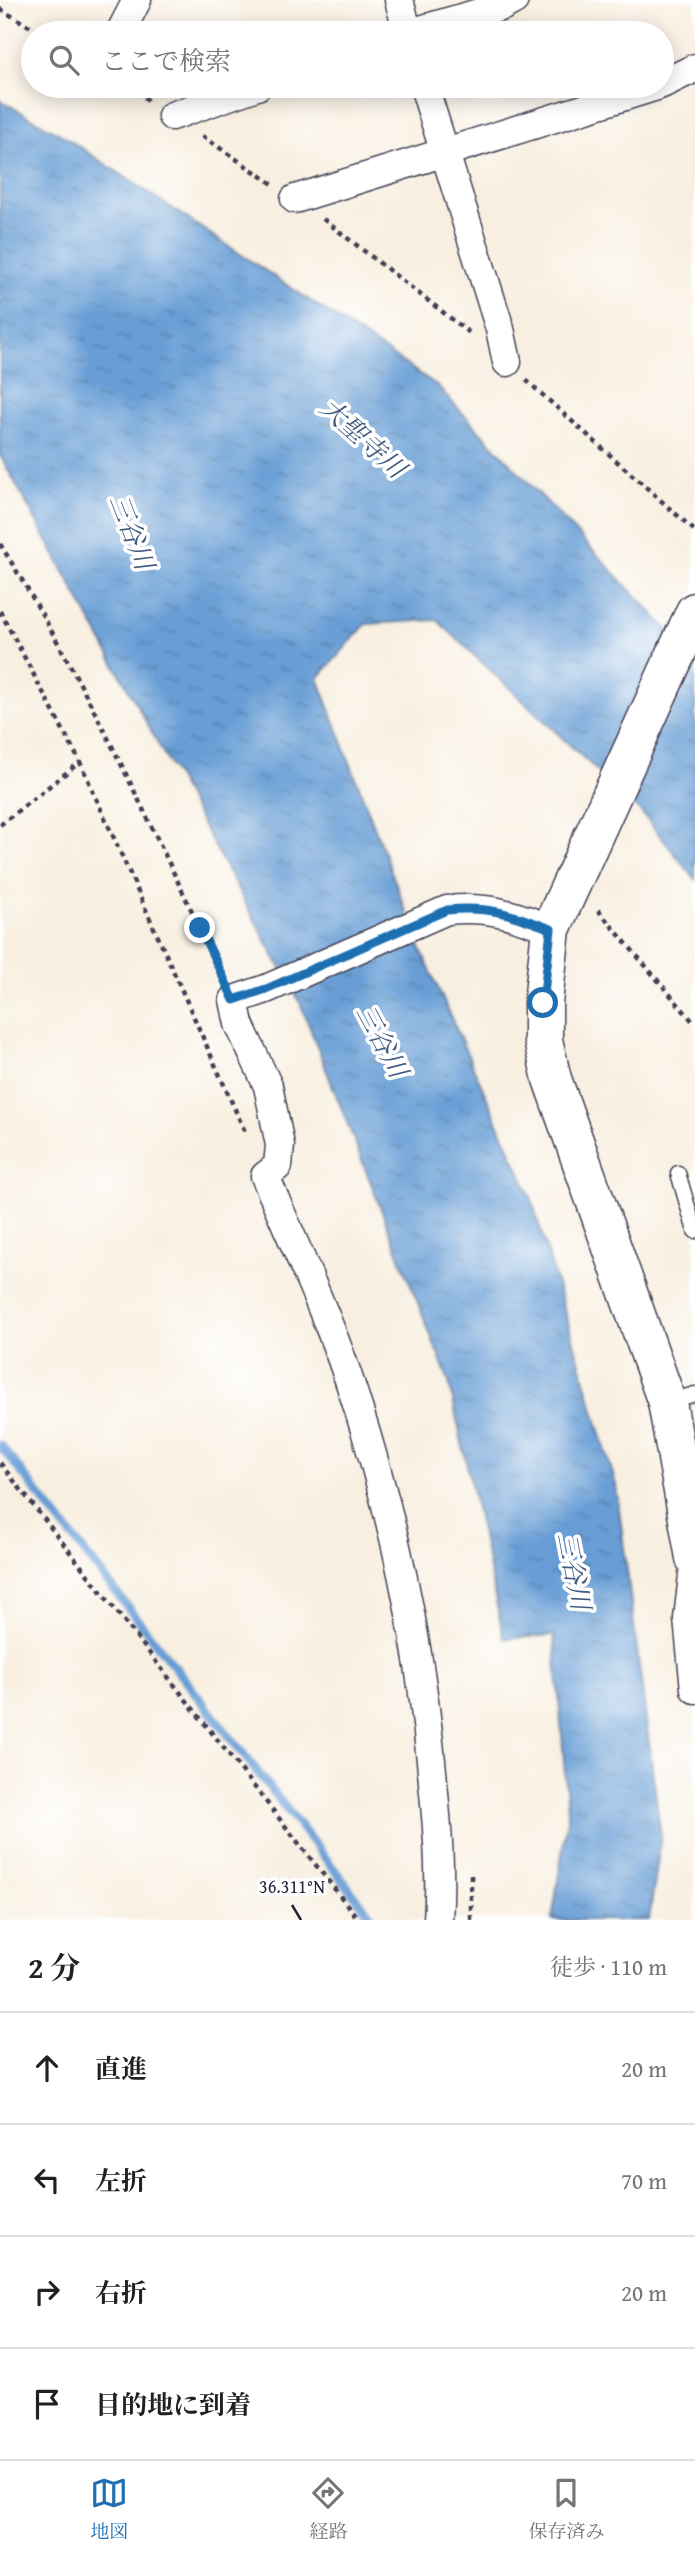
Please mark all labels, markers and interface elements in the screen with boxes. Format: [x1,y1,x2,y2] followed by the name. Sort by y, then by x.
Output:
[21,21,674,98] search box
[45,41,83,79] icon: search
[101,41,231,80] text: ここで検索
[312,388,417,489] water label: 大聖寺川
[100,488,166,578] water label: 三谷川
[184,912,215,943] route end
[527,987,558,1018] route start
[347,997,419,1087] water label: 三谷川
[548,1529,602,1616] water label: 三谷川
[259,1873,325,1900] text: 36.311°N
[28,1945,80,1989] text: 2 分
[550,1950,667,1983] text: 徒歩 · 110 m
[28,2049,66,2087] icon: ahead
[95,2049,147,2088] text: 直進
[621,2052,667,2085] text: 20 m
[28,2161,66,2199] icon: left
[95,2161,147,2200] text: 左折
[621,2164,667,2197] text: 70 m
[28,2273,66,2311] icon: right
[95,2273,147,2312] text: 右折
[621,2276,667,2309] text: 20 m
[28,2385,66,2423] icon: arrive
[95,2385,251,2424] text: 目的地に到着
[90,2474,129,2545] tab: 地図
[309,2474,348,2545] tab: 経路
[528,2474,605,2545] tab: 保存済み

